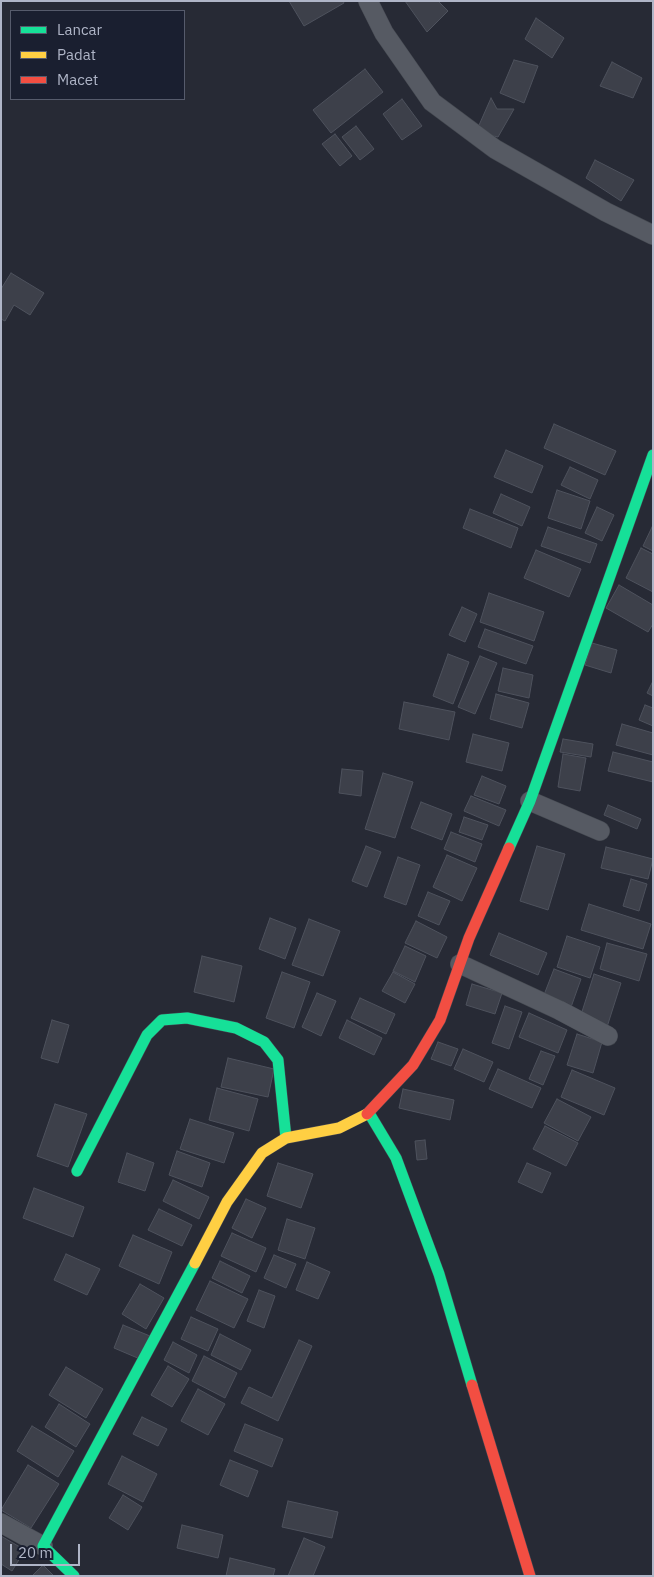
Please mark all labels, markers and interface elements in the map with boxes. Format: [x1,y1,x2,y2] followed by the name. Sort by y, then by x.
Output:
[10,10,185,100] legend
[57,20,102,39] text: Lancar
[57,45,96,64] text: Padat
[57,70,98,89] text: Macet
[12,1534,82,1566] scale bar
[18,1543,53,1562] text: 20 m

